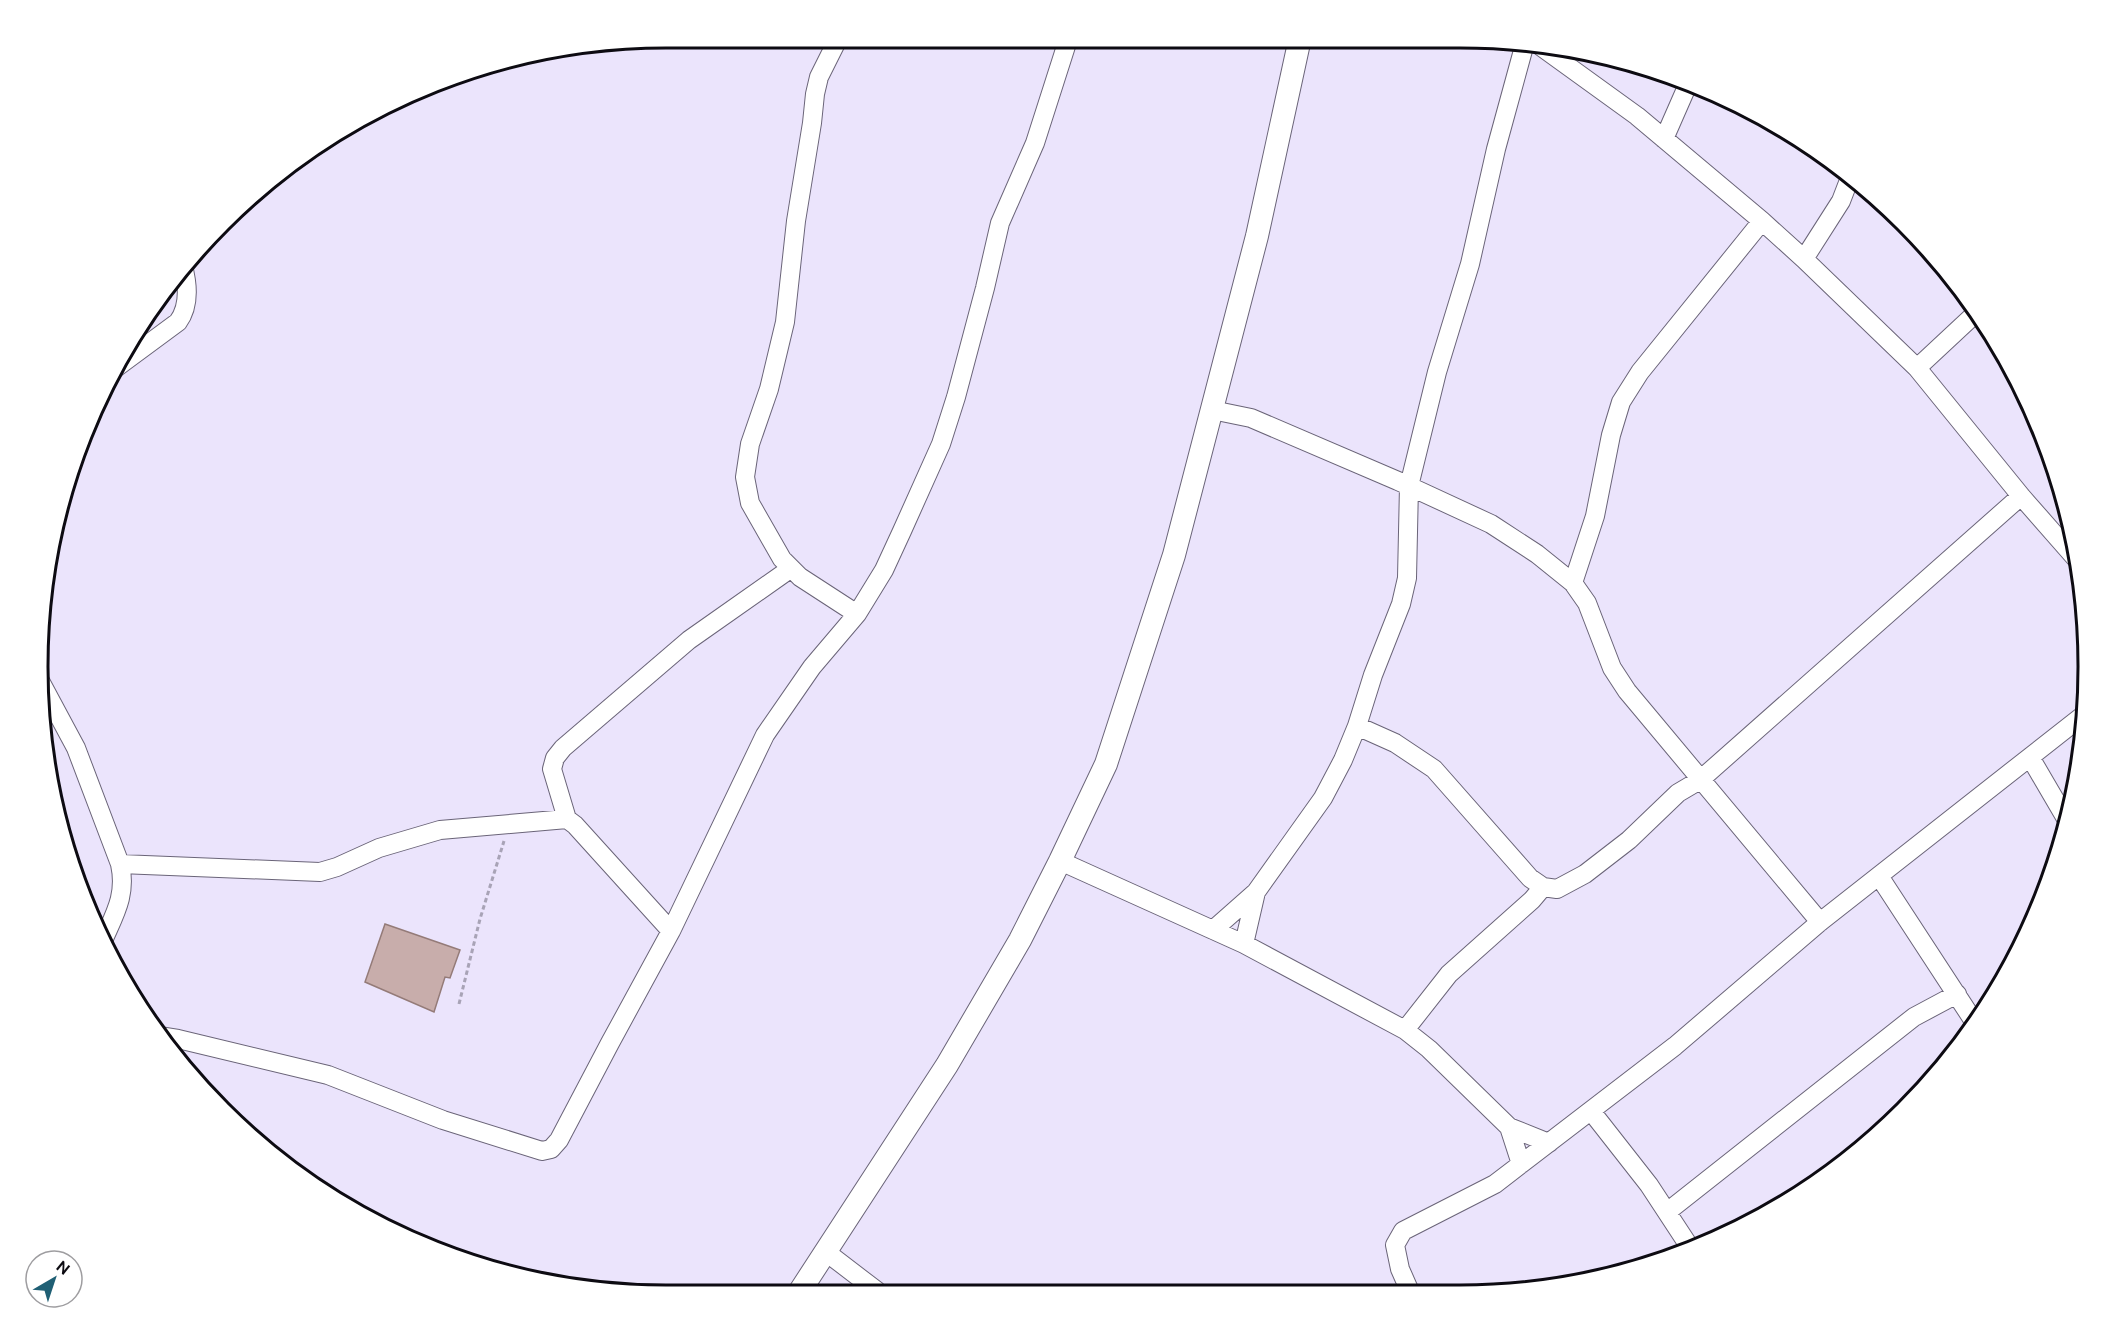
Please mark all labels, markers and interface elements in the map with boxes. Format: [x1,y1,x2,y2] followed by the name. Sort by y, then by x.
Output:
[24,1249,84,1309] north arrow
[53,1257,74,1278] text: N

